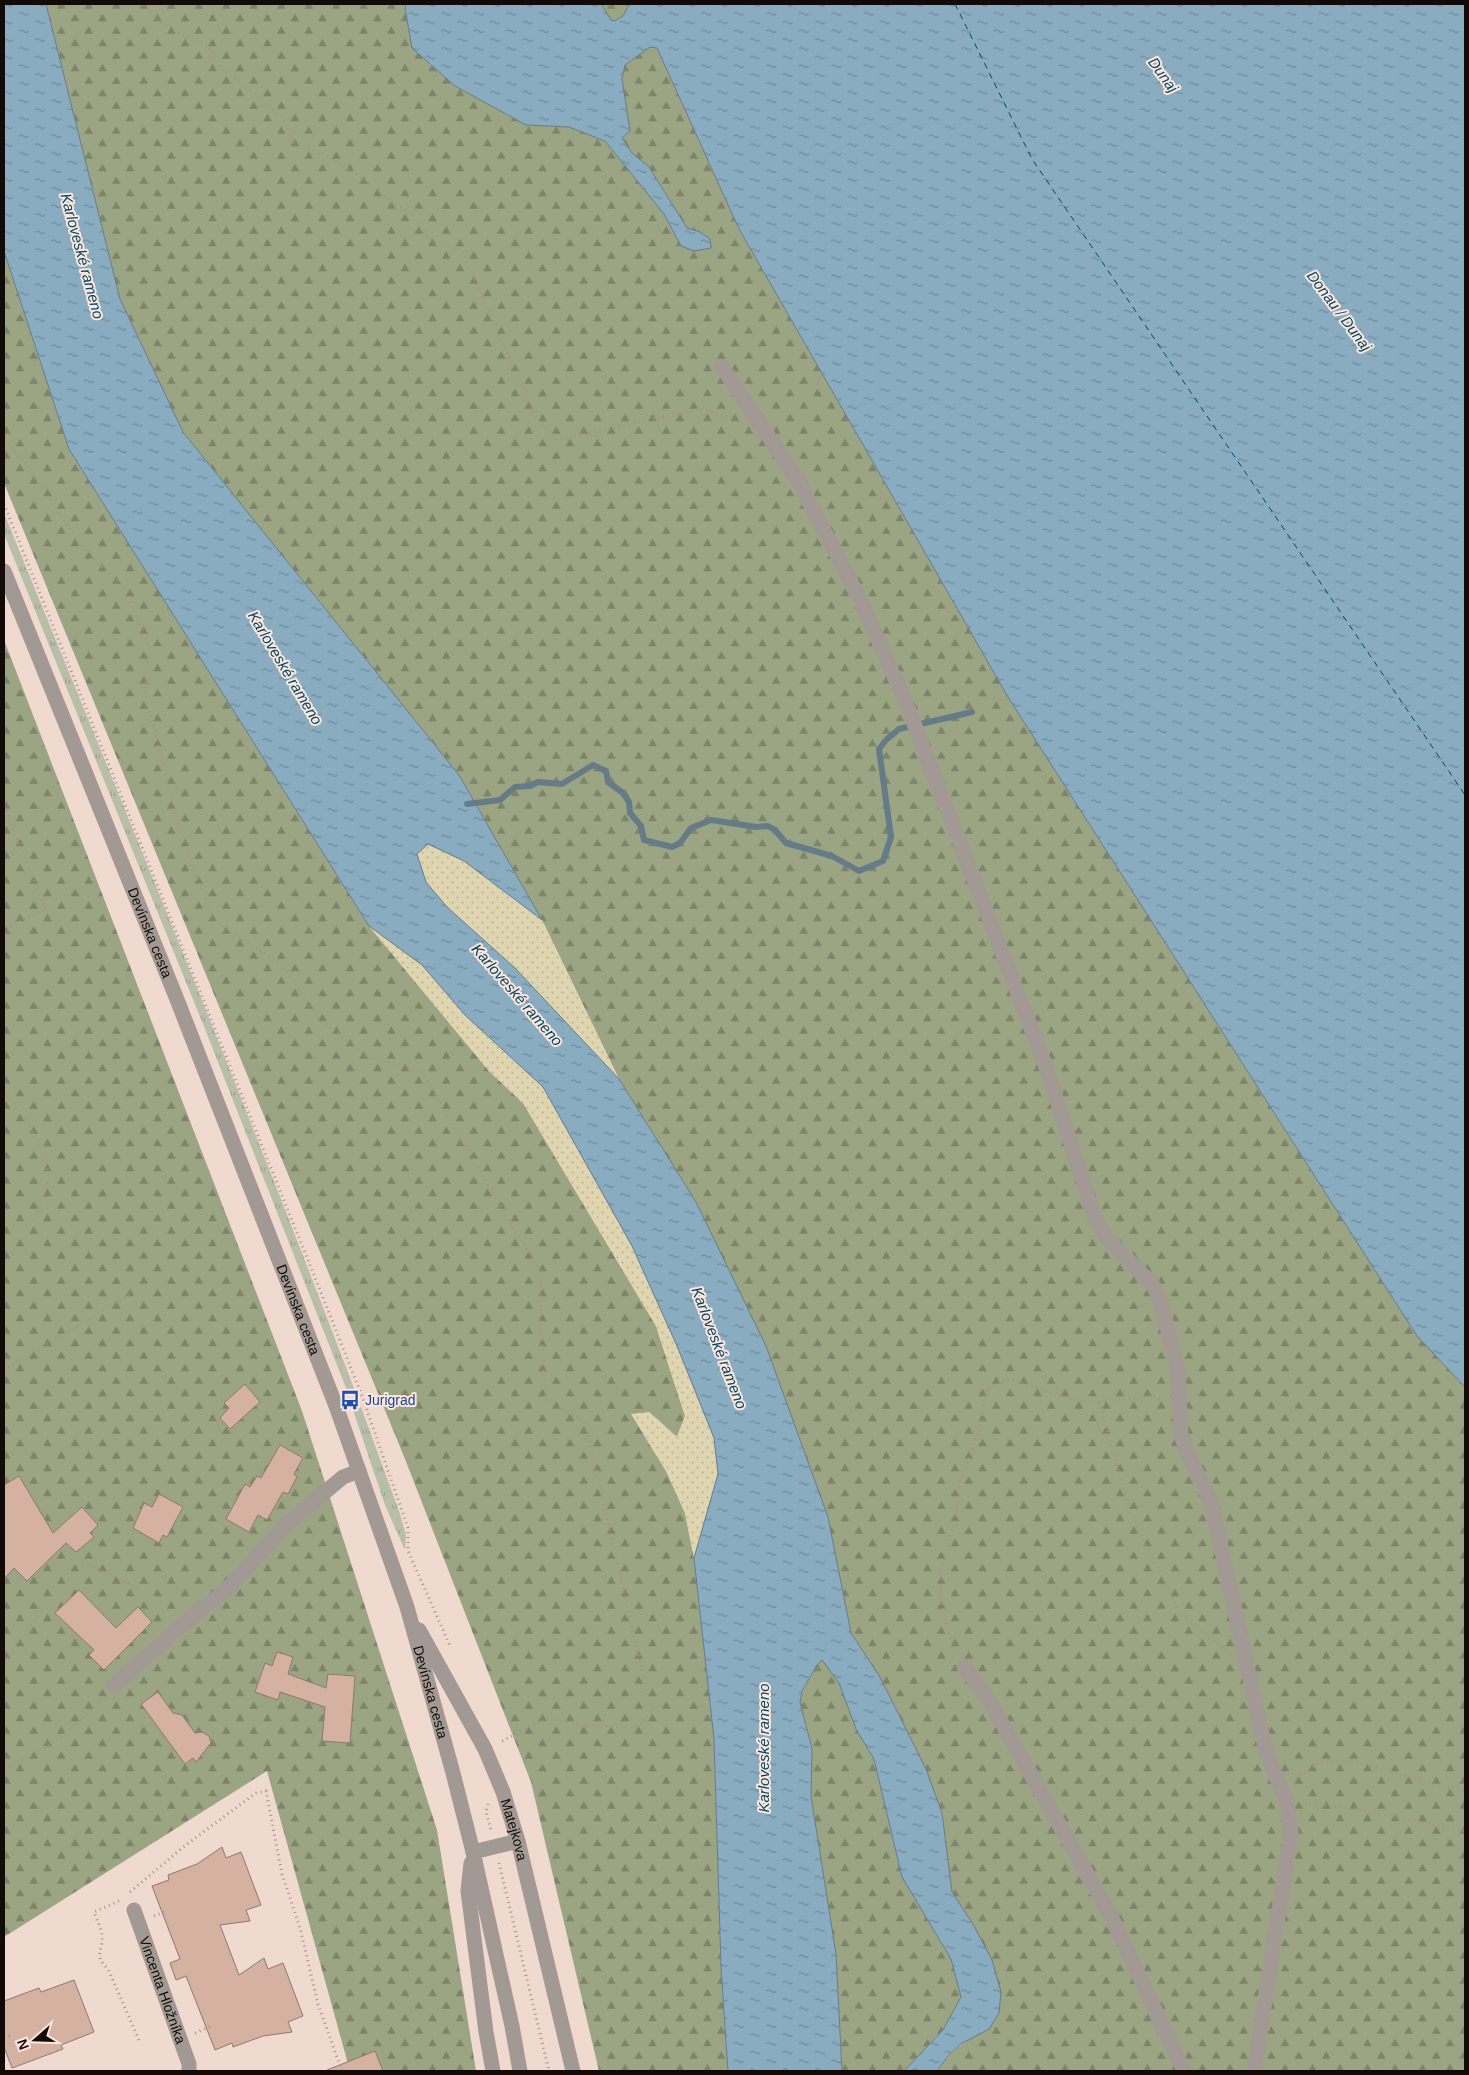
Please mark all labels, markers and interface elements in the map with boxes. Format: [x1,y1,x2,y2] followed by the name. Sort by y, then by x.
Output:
[1145,54,1182,96] water label: Dunaj
[58,191,107,320] water label: Karloveské rameno
[1304,267,1375,355] water label: Donau / Dunaj
[245,608,326,728] water label: Karloveské rameno
[125,885,175,980] street label: Devínska cesta
[469,940,566,1049] water label: Karloveské rameno
[273,1262,323,1357] street label: Devínska cesta
[688,1284,751,1411] water label: Karloveské rameno
[339,1389,361,1411] bus stop icon: Jurigrad
[365,1392,416,1408] place label: Jurigrad
[410,1644,451,1741] street label: Devínska cesta
[755,1683,772,1813] water label: Karloveské rameno
[498,1797,530,1863] street label: Matejkova
[136,1934,189,2046] street label: Vincenta Hložníka
[10,2015,60,2065] north arrow
[14,2037,32,2052] text: N

